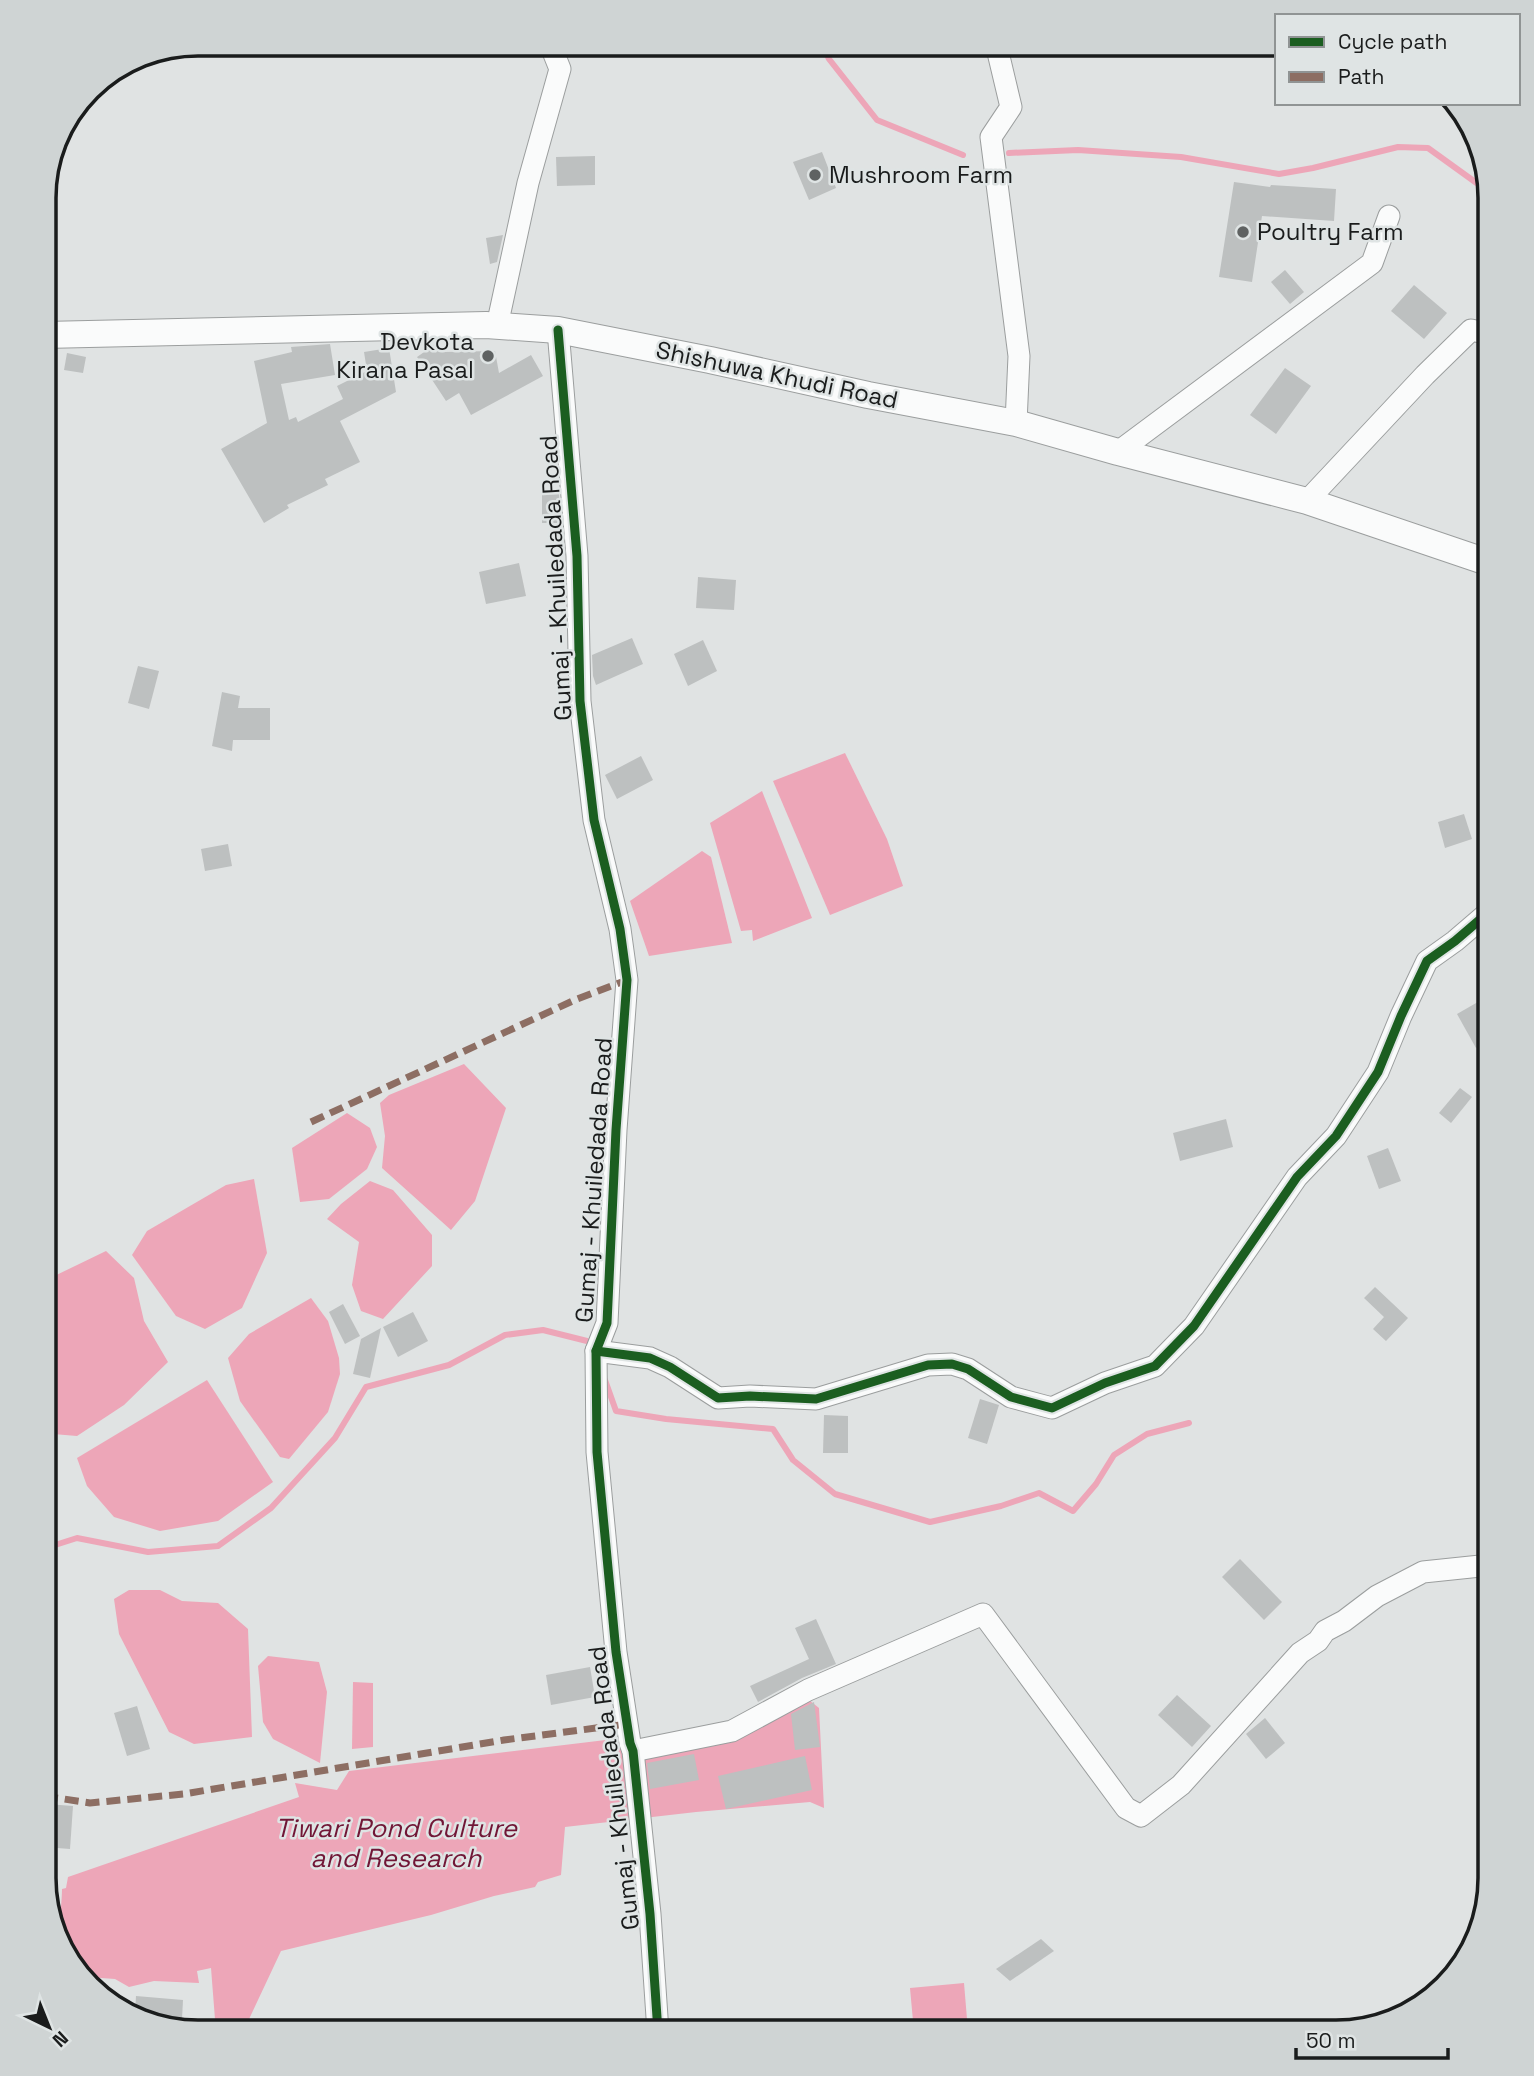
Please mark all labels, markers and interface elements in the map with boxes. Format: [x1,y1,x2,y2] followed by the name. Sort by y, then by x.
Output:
[1275,14,1520,105] legend
[1338,28,1447,55] text: Cycle path
[1338,63,1384,90] text: Path
[829,159,1013,190] place label: Mushroom Farm
[807,167,823,183] marker: Mushroom Farm
[1257,216,1404,247] place label: Poultry Farm
[1235,224,1251,240] marker: Poultry Farm
[336,326,474,385] place label: Devkota Kirana Pasal
[653,334,901,415] street label: Shishuwa Khudi Road
[480,348,496,364] marker: Devkota Kirana Pasal
[533,434,578,722] street label: Gumaj - Khuiledada Road
[568,1036,619,1324] street label: Gumaj - Khuiledada Road
[581,1644,646,1932] street label: Gumaj - Khuiledada Road
[275,1811,519,1875] water label: Tiwari Pond Culture and Research
[14,1992,84,2062] north arrow
[1296,2016,1448,2060] scale bar
[47,2026,73,2053] text: N
[1306,2027,1356,2054] text: 50 m

